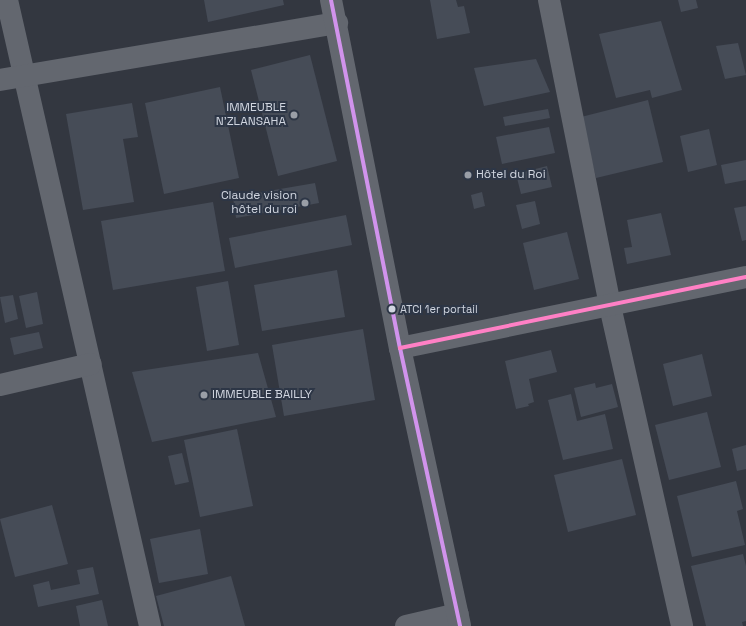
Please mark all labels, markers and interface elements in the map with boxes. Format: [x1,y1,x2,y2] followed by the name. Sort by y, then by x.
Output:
[216,101,286,129] place label: IMMEUBLE N'ZLANSAHA
[289,110,299,120] marker: IMMEUBLE N'ZLANSAHA
[476,168,546,182] place label: Hôtel du Roi
[463,170,473,180] marker: Hôtel du Roi
[221,189,297,217] place label: Claude vision hôtel du roi
[300,198,310,208] marker: Claude vision hôtel du roi
[400,302,478,316] place label: ATCI 1er portail
[387,304,397,314] marker: ATCI 1er portail
[212,388,312,402] place label: IMMEUBLE BAILLY
[199,390,209,400] marker: IMMEUBLE BAILLY

